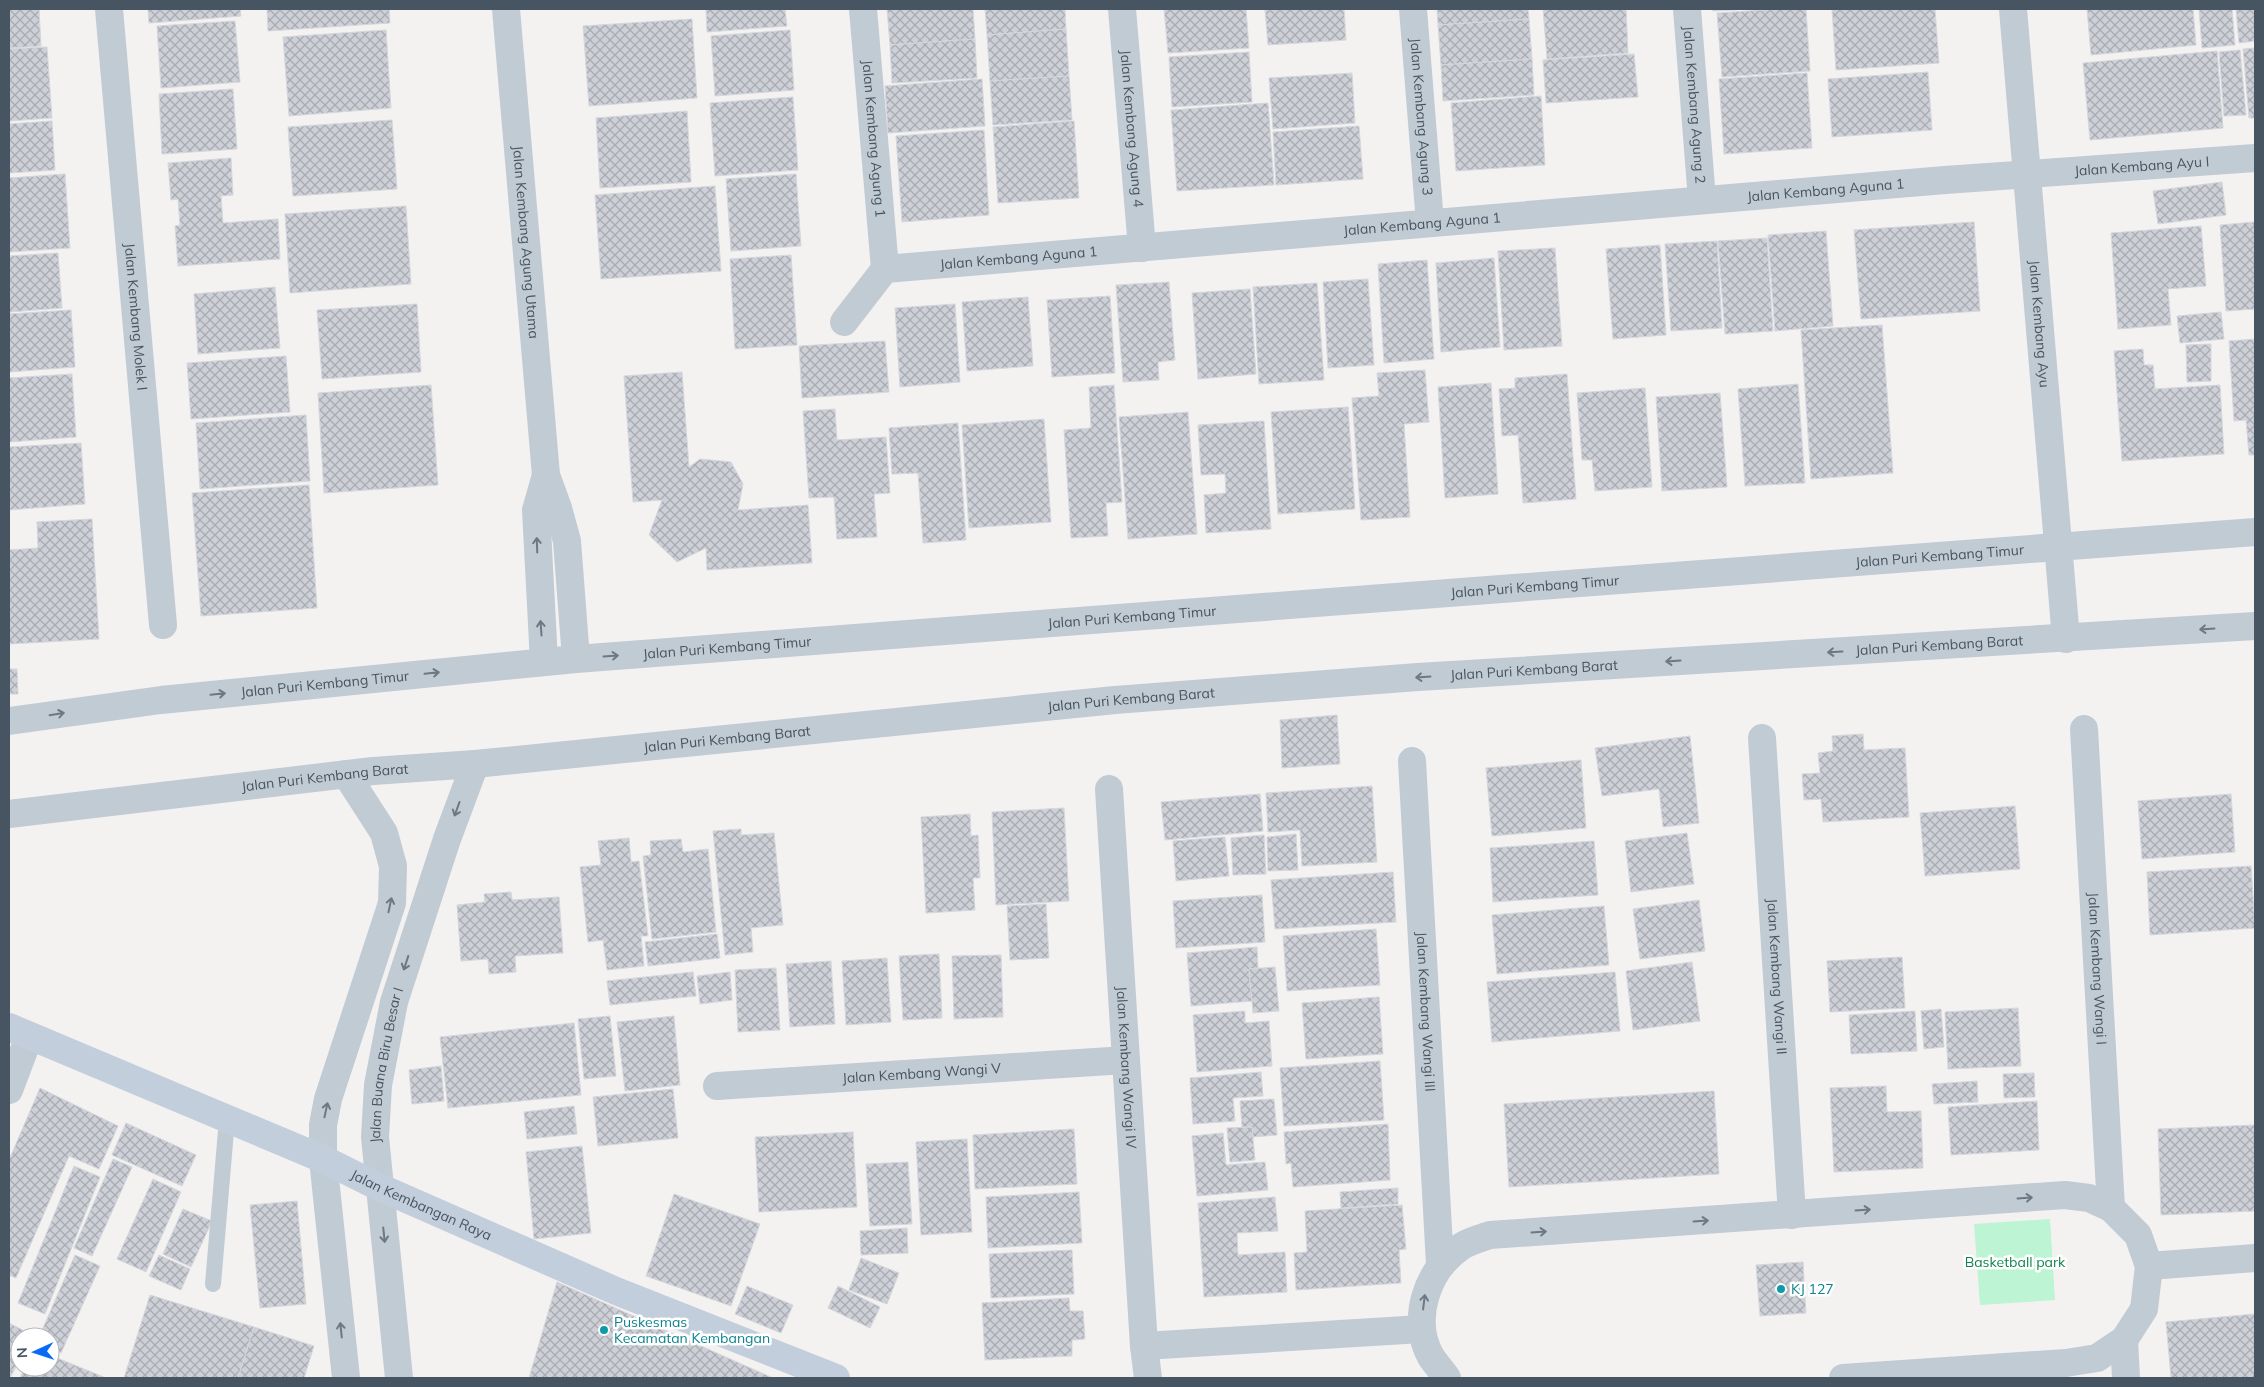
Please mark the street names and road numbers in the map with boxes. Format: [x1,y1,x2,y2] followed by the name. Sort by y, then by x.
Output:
[1679,25,1710,184] street label: Jalan Kembang Agung 2
[1406,37,1437,196] street label: Jalan Kembang Agung 3
[1116,49,1148,209] street label: Jalan Kembang Agung 4
[858,59,890,218] street label: Jalan Kembang Agung 1
[509,145,543,339] street label: Jalan Kembang Agung Utama
[2074,152,2210,180] street label: Jalan Kembang Ayu I
[1746,174,1905,206] street label: Jalan Kembang Aguna 1
[1343,208,1502,239] street label: Jalan Kembang Aguna 1
[121,242,151,391] street label: Jalan Kembang Molek I
[939,242,1098,273] street label: Jalan Kembang Aguna 1
[2025,259,2054,388] street label: Jalan Kembang Ayu
[1855,540,2025,571] street label: Jalan Puri Kembang Timur
[1450,571,1621,602] street label: Jalan Puri Kembang Timur
[1047,602,1218,632] street label: Jalan Puri Kembang Timur
[1855,631,2024,659] street label: Jalan Puri Kembang Barat
[642,632,813,663] street label: Jalan Puri Kembang Timur
[1450,656,1618,684] street label: Jalan Puri Kembang Barat
[240,666,411,701] street label: Jalan Puri Kembang Timur
[1047,683,1215,716] street label: Jalan Puri Kembang Barat
[643,721,811,756] street label: Jalan Puri Kembang Barat
[240,760,409,795] street label: Jalan Puri Kembang Barat
[2084,892,2111,1045] street label: Jalan Kembang Wangi I
[1763,898,1791,1055] street label: Jalan Kembang Wangi II
[1413,931,1439,1092] street label: Jalan Kembang Wangi III
[366,985,407,1144] street label: Jalan Buana Biru Besar I
[1112,986,1141,1149] street label: Jalan Kembang Wangi IV
[842,1059,1002,1087] street label: Jalan Kembang Wangi V
[348,1165,494,1244] street label: Jalan Kembangan Raya

